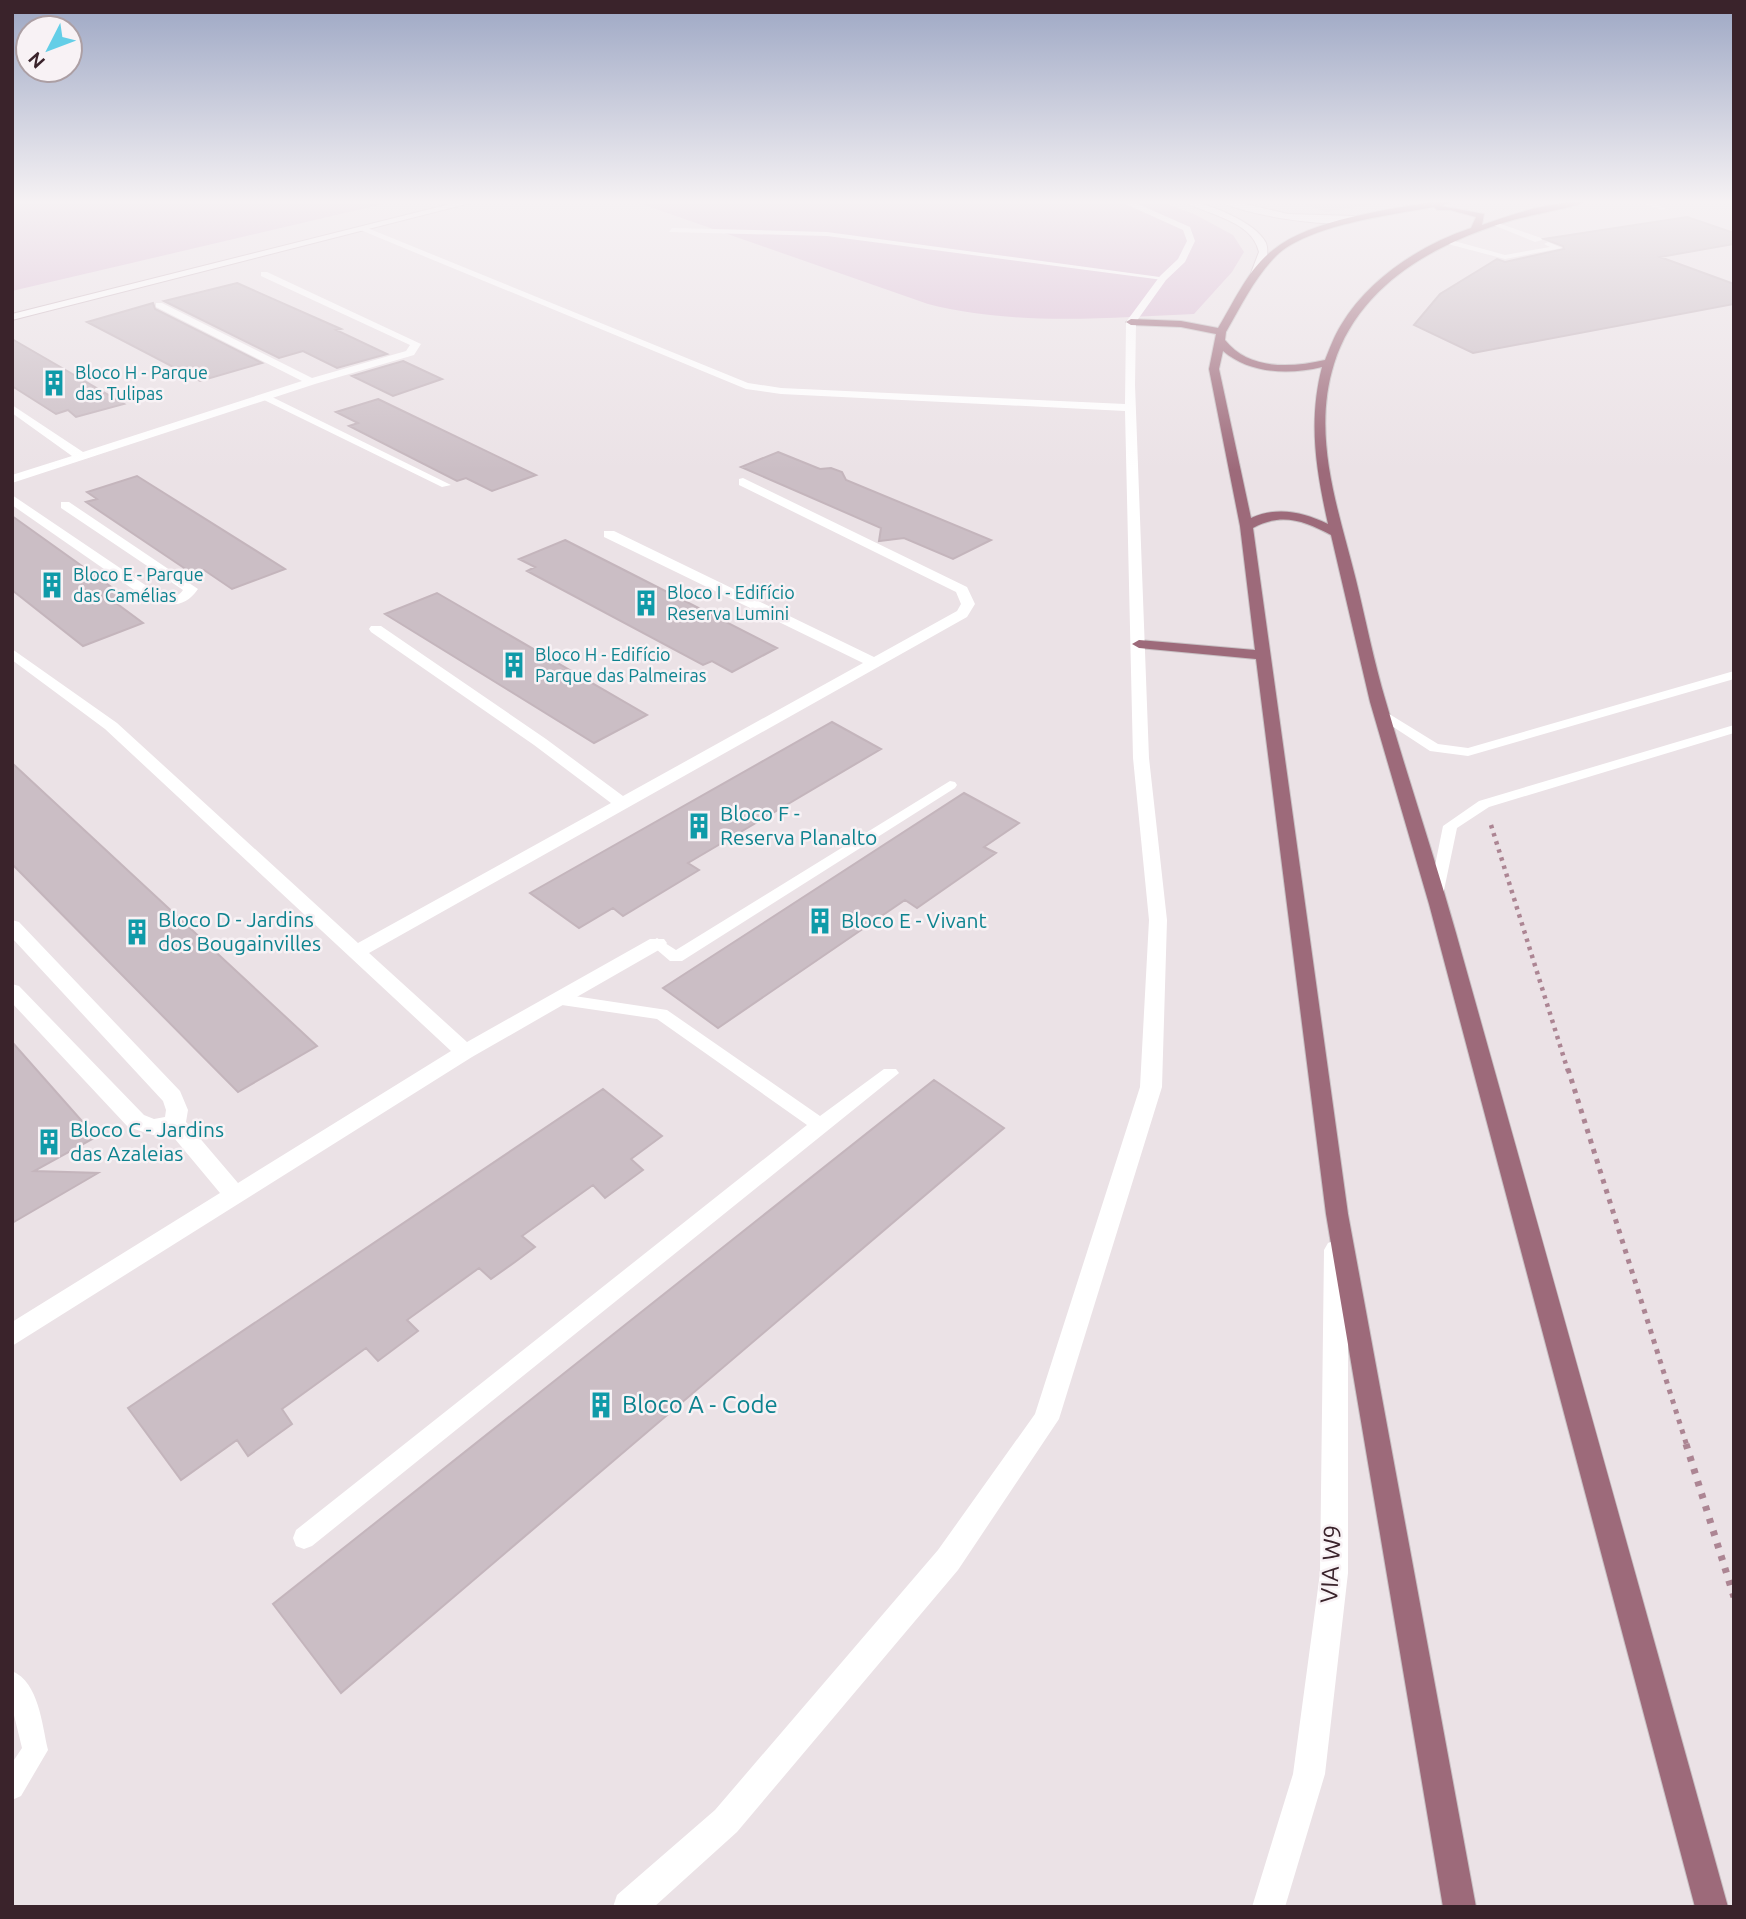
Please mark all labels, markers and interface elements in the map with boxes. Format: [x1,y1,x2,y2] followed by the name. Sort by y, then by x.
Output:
[14,14,84,84] north arrow
[23,48,49,73] text: N
[75,362,208,403] place label: Bloco H - Parque das Tulipas
[39,368,69,398] building icon: Bloco H - Parque das Tulipas
[73,564,204,605] place label: Bloco E - Parque das Camélias
[37,570,67,600] building icon: Bloco E - Parque das Camélias
[667,582,795,623] place label: Bloco I - Edifício Reserva Lumini
[631,588,661,618] building icon: Bloco I - Edifício Reserva Lumini
[535,644,707,685] place label: Bloco H - Edifício Parque das Palmeiras
[499,650,529,680] building icon: Bloco H - Edifício Parque das Palmeiras
[720,801,877,849] place label: Bloco F - Reserva Planalto
[684,811,714,841] building icon: Bloco F - Reserva Planalto
[805,906,835,936] building icon: Bloco E - Vivant
[158,907,321,955] place label: Bloco D - Jardins dos Bougainvilles
[841,908,987,932] place label: Bloco E - Vivant
[122,917,152,947] building icon: Bloco D - Jardins dos Bougainvilles
[70,1117,224,1165] place label: Bloco C - Jardins das Azaleias
[34,1127,64,1157] building icon: Bloco C - Jardins das Azaleias
[586,1390,616,1420] building icon: Bloco A - Code
[622,1391,778,1418] place label: Bloco A - Code
[1315,1524,1346,1604] street label: VIA W9

